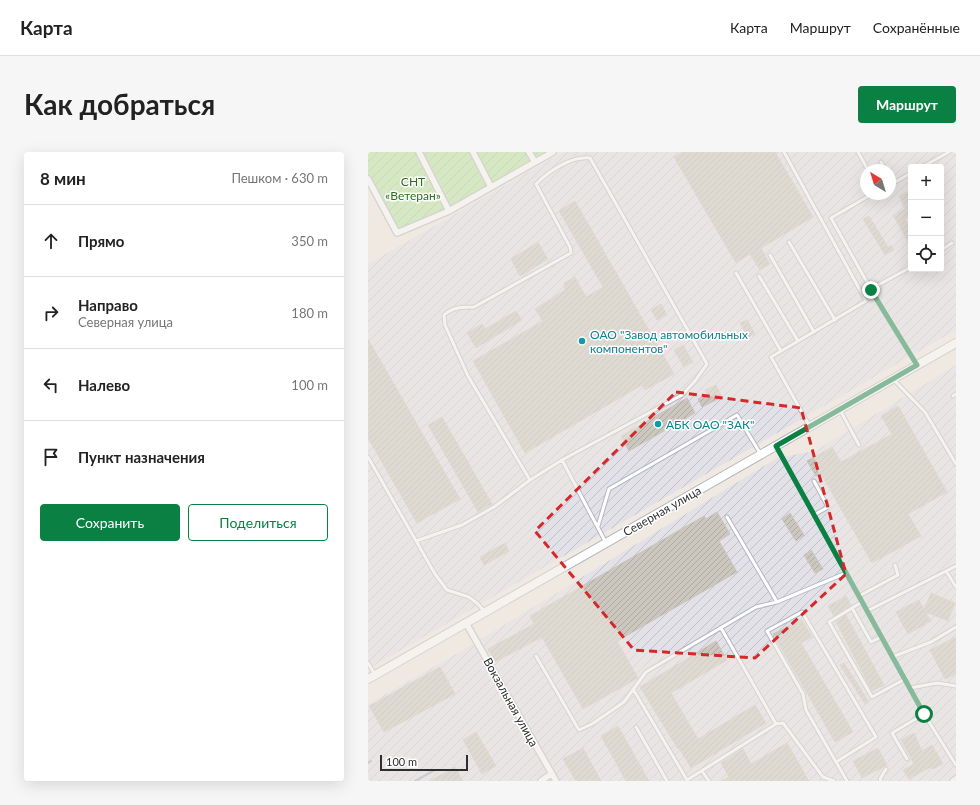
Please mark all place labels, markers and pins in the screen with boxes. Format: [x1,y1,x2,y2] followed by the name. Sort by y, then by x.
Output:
[590,327,748,356] place label: ОАО "Завод автомобильных компонентов"
[577,336,587,346] marker: ОАО "Завод автомобильных компонентов"
[666,417,755,432] place label: АБК ОАО "ЗАК"
[653,419,663,429] marker: АБК ОАО "ЗАК"

